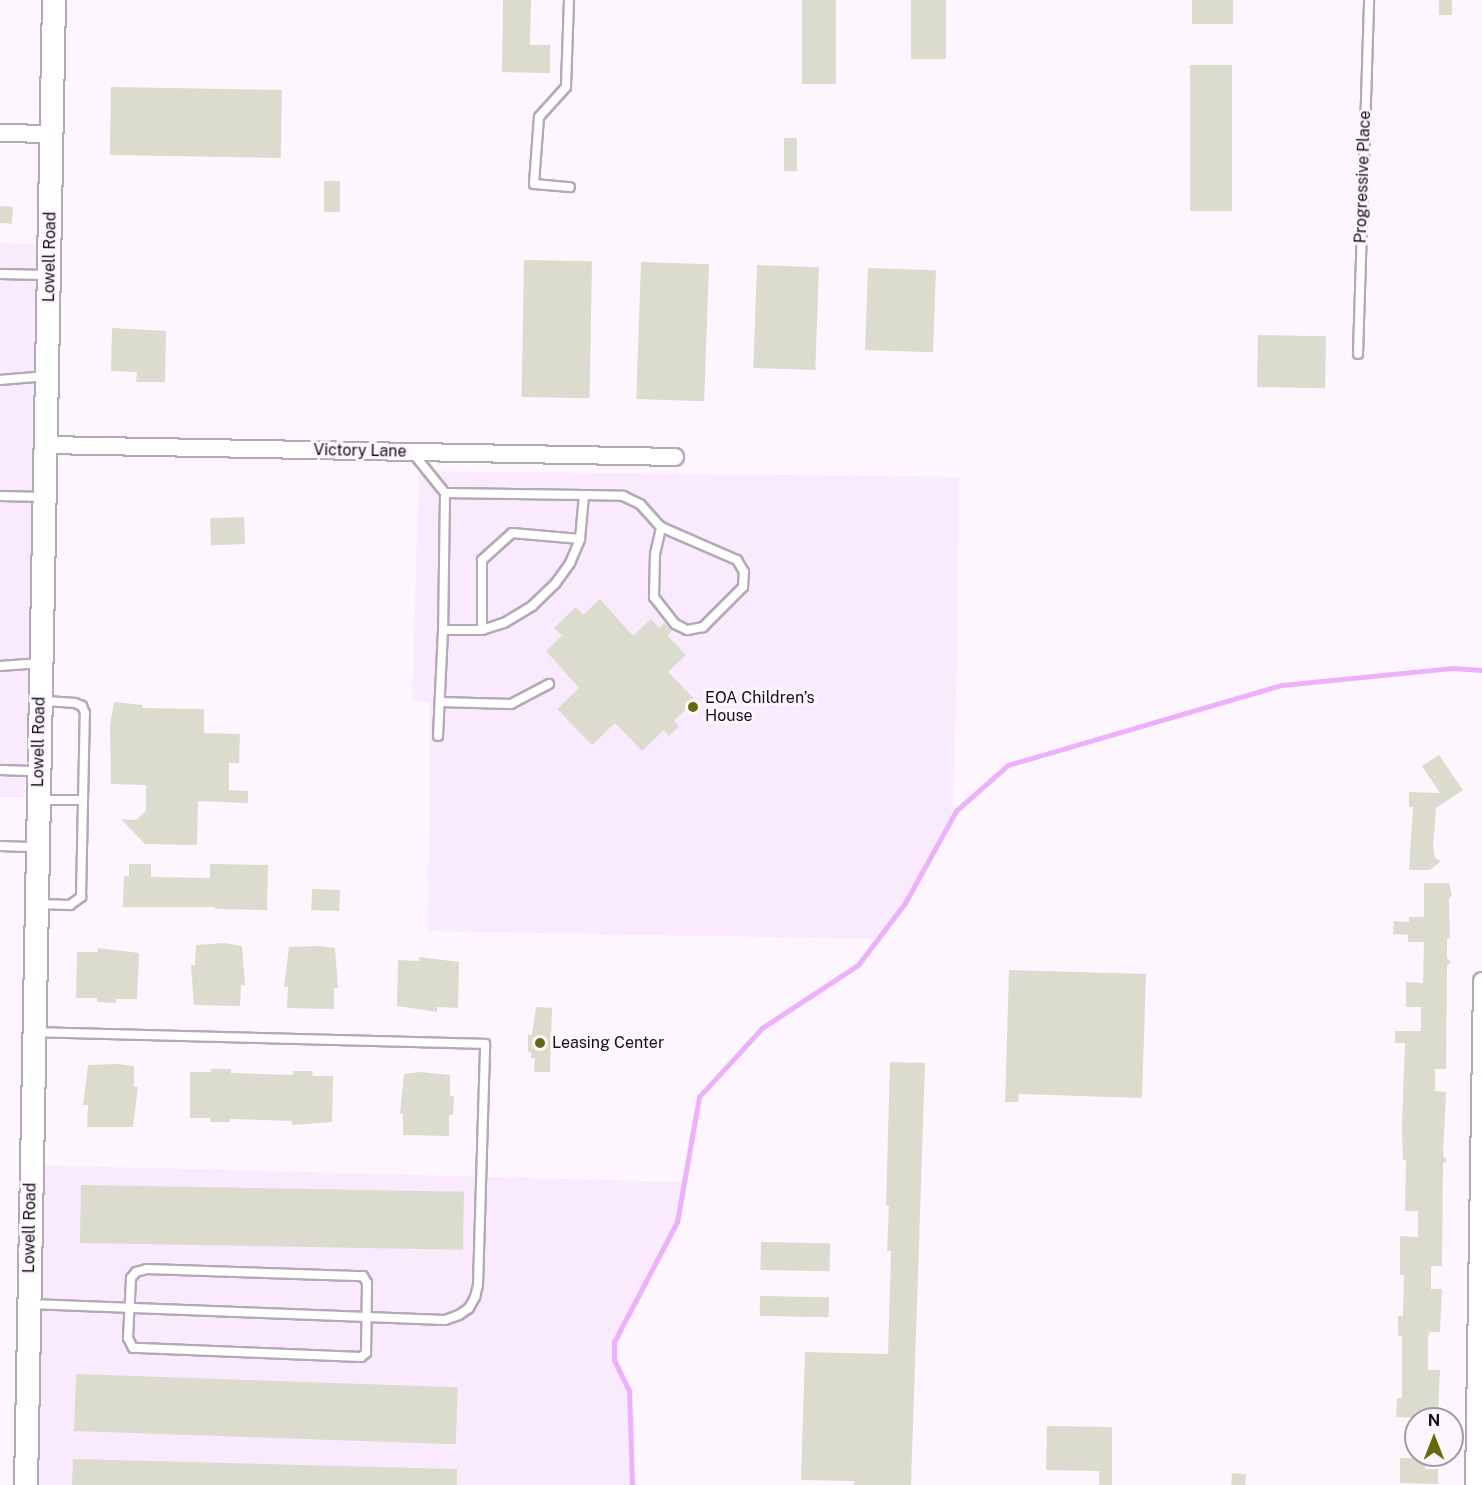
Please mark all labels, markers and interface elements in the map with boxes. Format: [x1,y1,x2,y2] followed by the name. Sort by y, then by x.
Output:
[1351,110,1375,244] street label: Progressive Place
[40,212,60,302] street label: Lowell Road
[313,441,407,461] street label: Victory Lane
[705,688,815,726] place label: EOA Children’s House
[29,697,49,787] street label: Lowell Road
[686,700,700,714] marker: EOA Children’s House
[552,1033,664,1053] place label: Leasing Center
[533,1036,547,1050] marker: Leasing Center
[20,1183,40,1273] street label: Lowell Road
[1404,1407,1464,1467] north arrow
[1428,1411,1440,1430] text: N

